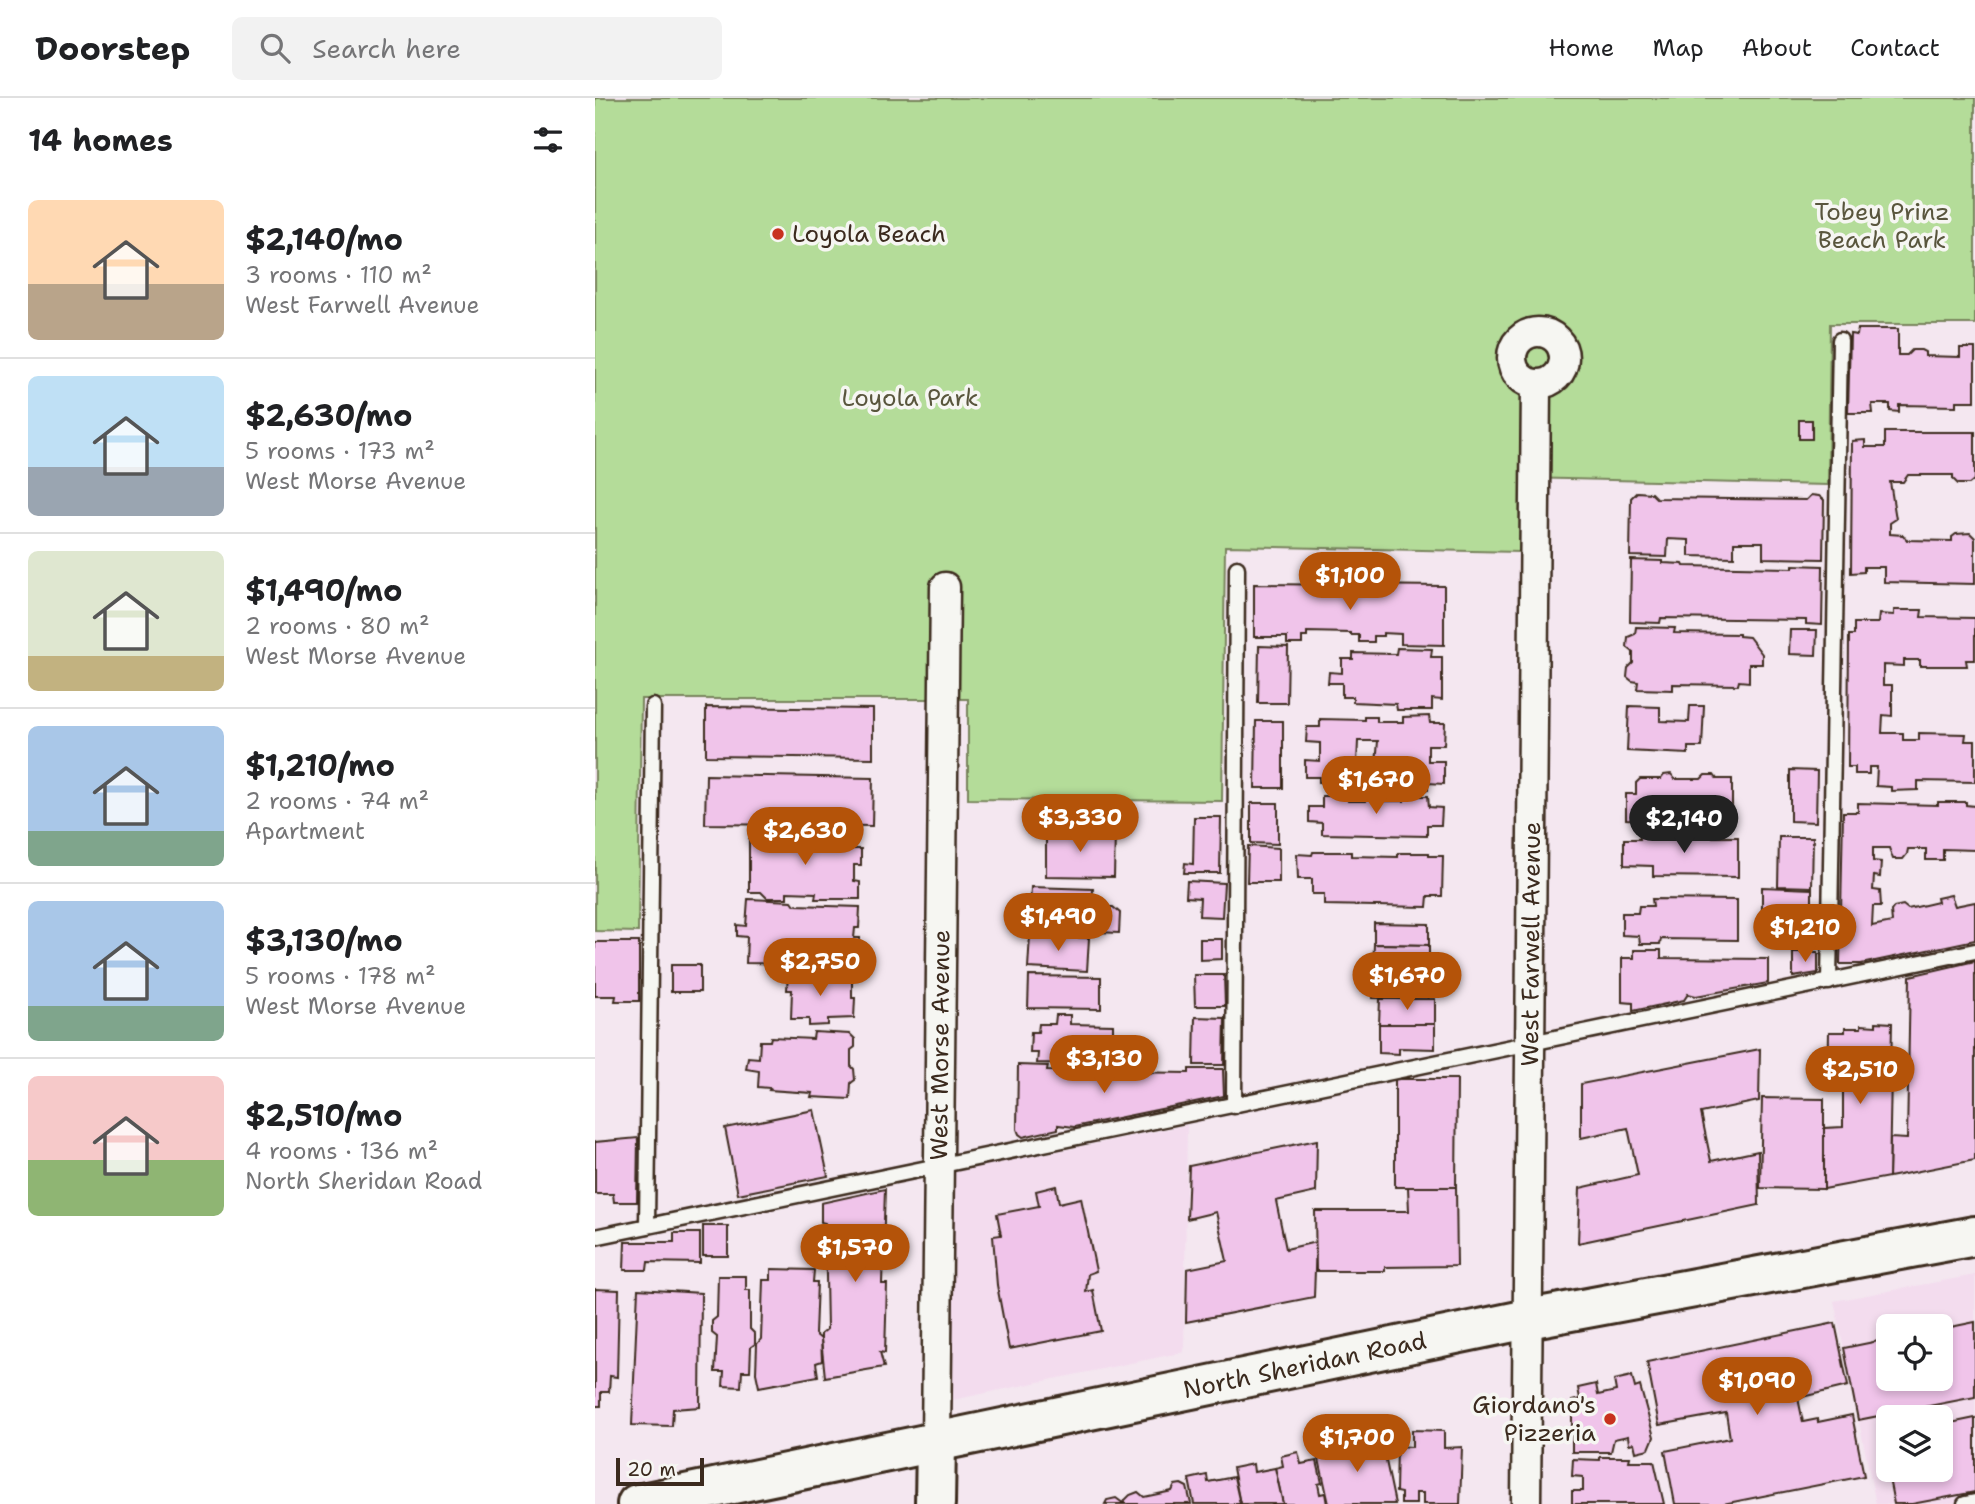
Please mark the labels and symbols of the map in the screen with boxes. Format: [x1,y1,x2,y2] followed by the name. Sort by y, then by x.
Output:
[1814,196,1950,256] park label: Tobey Prinz Beach Park
[792,218,946,250] place label: Loyola Beach
[770,226,786,242] marker: Loyola Beach
[842,382,978,414] park label: Loyola Park
[1293,552,1407,612] pin: $1,100
[1319,756,1433,816] pin: $1,670
[1023,794,1137,854] pin: $3,330
[1627,796,1741,855] pin: $2,140
[748,808,862,867] pin: $2,630
[1514,821,1548,1067] street label: West Farwell Avenue
[1001,894,1115,953] pin: $1,490
[1748,904,1862,964] pin: $1,210
[923,929,957,1161] street label: West Morse Avenue
[763,939,877,998] pin: $2,750
[1350,953,1464,1012] pin: $1,670
[1047,1035,1161,1095] pin: $3,130
[1803,1046,1917,1106] pin: $2,510
[798,1224,912,1284] pin: $1,570
[1180,1325,1429,1406] street label: North Sheridan Road
[1700,1358,1814,1417] pin: $1,090
[1472,1389,1596,1449] place label: Giordano's Pizzeria
[1602,1411,1618,1427] marker: Giordano's Pizzeria
[1300,1414,1414,1474] pin: $1,700
[616,1455,703,1487] scale bar

